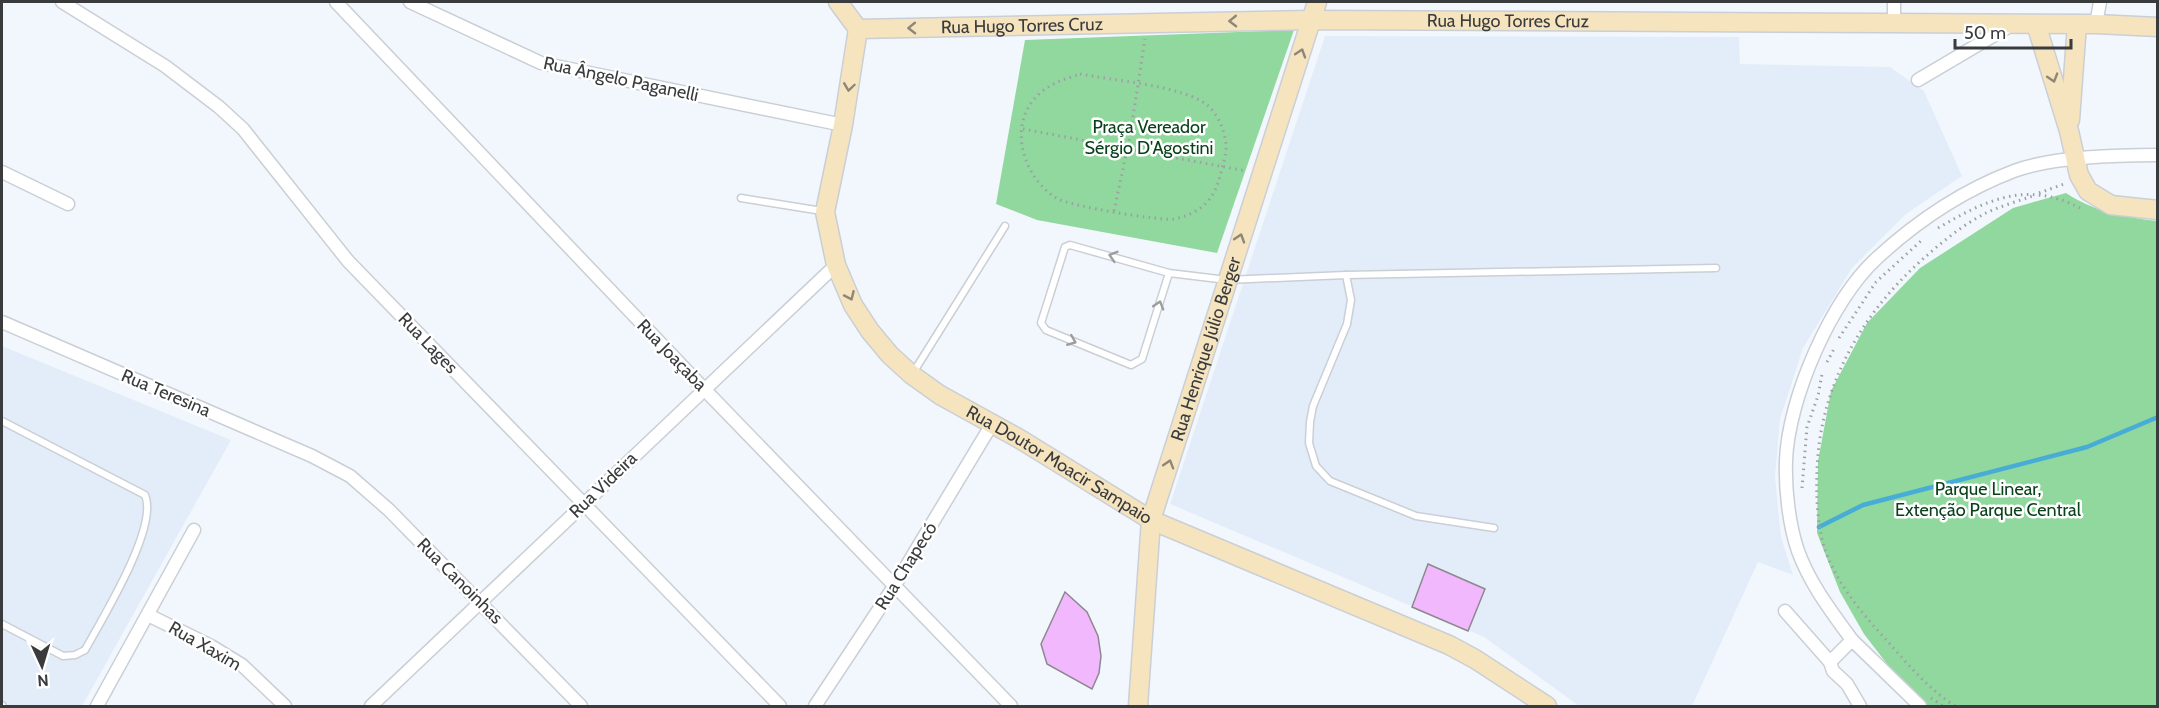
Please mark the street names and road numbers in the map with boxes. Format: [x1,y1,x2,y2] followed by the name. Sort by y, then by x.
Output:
[1427,10,1590,32] street label: Rua Hugo Torres Cruz
[941,13,1104,38] street label: Rua Hugo Torres Cruz
[541,52,701,106] street label: Rua Ângelo Paganelli
[1166,254,1246,444] street label: Rua Henrique Júlio Berger
[394,308,462,378] street label: Rua Lages
[632,315,712,396] street label: Rua Joaçaba
[118,364,214,422] street label: Rua Teresina
[962,401,1156,529] street label: Rua Doutor Moacir Sampaio
[565,447,642,523] street label: Rua Videira
[870,518,942,614] street label: Rua Chapecó
[413,534,507,628] street label: Rua Canoinhas
[165,616,245,676] street label: Rua Xaxim

